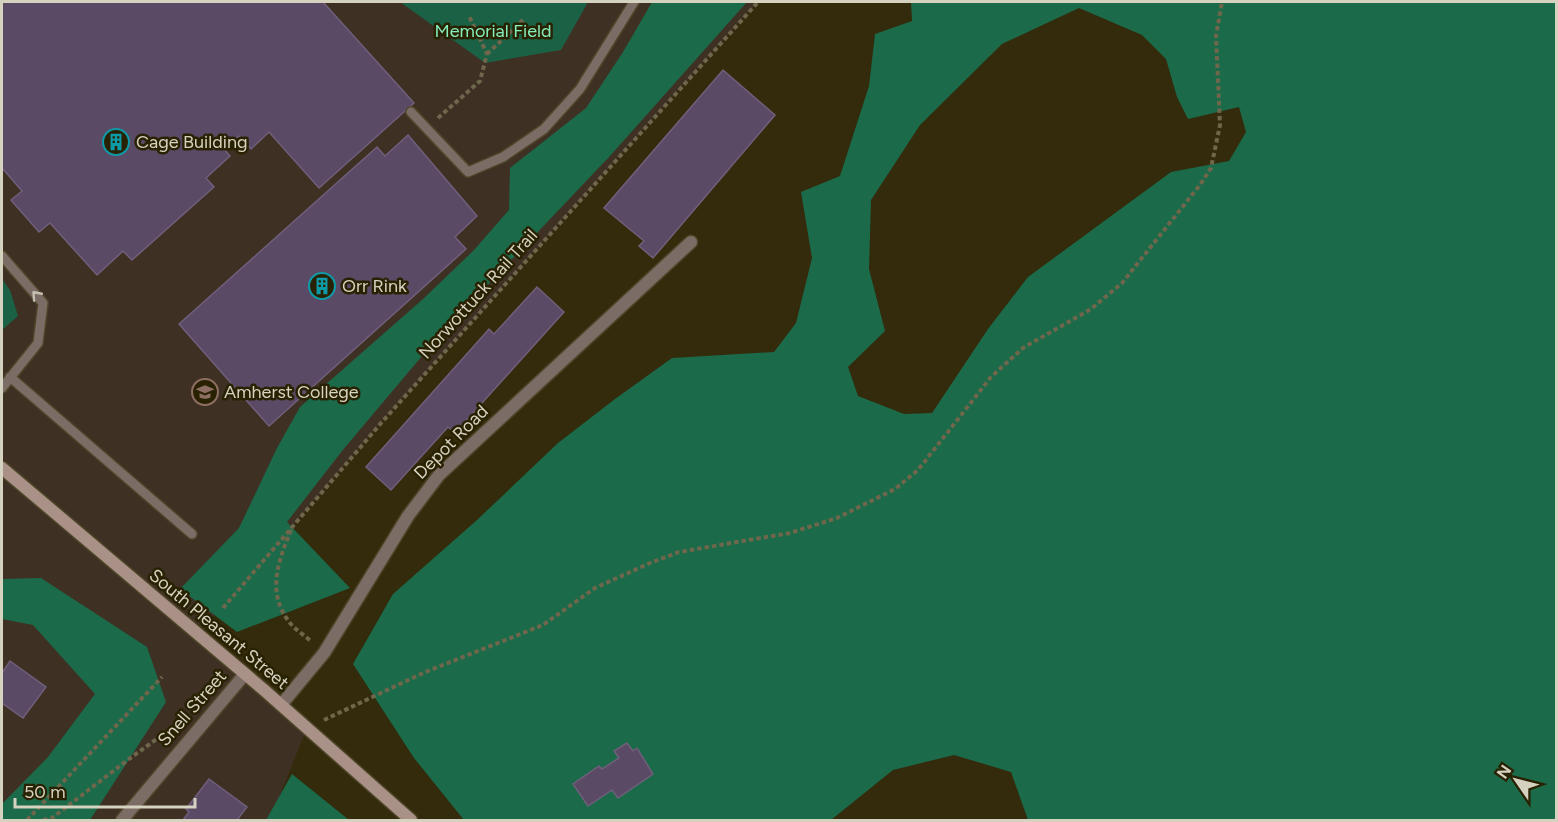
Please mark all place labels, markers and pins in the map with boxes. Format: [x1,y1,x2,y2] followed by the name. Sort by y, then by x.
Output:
[101,127,131,157] building icon: Cage Building
[136,131,248,153] place label: Cage Building
[307,271,337,301] building icon: Orr Rink
[342,275,407,297] place label: Orr Rink
[190,377,220,407] school or university icon: Amherst College
[224,381,359,403] place label: Amherst College

